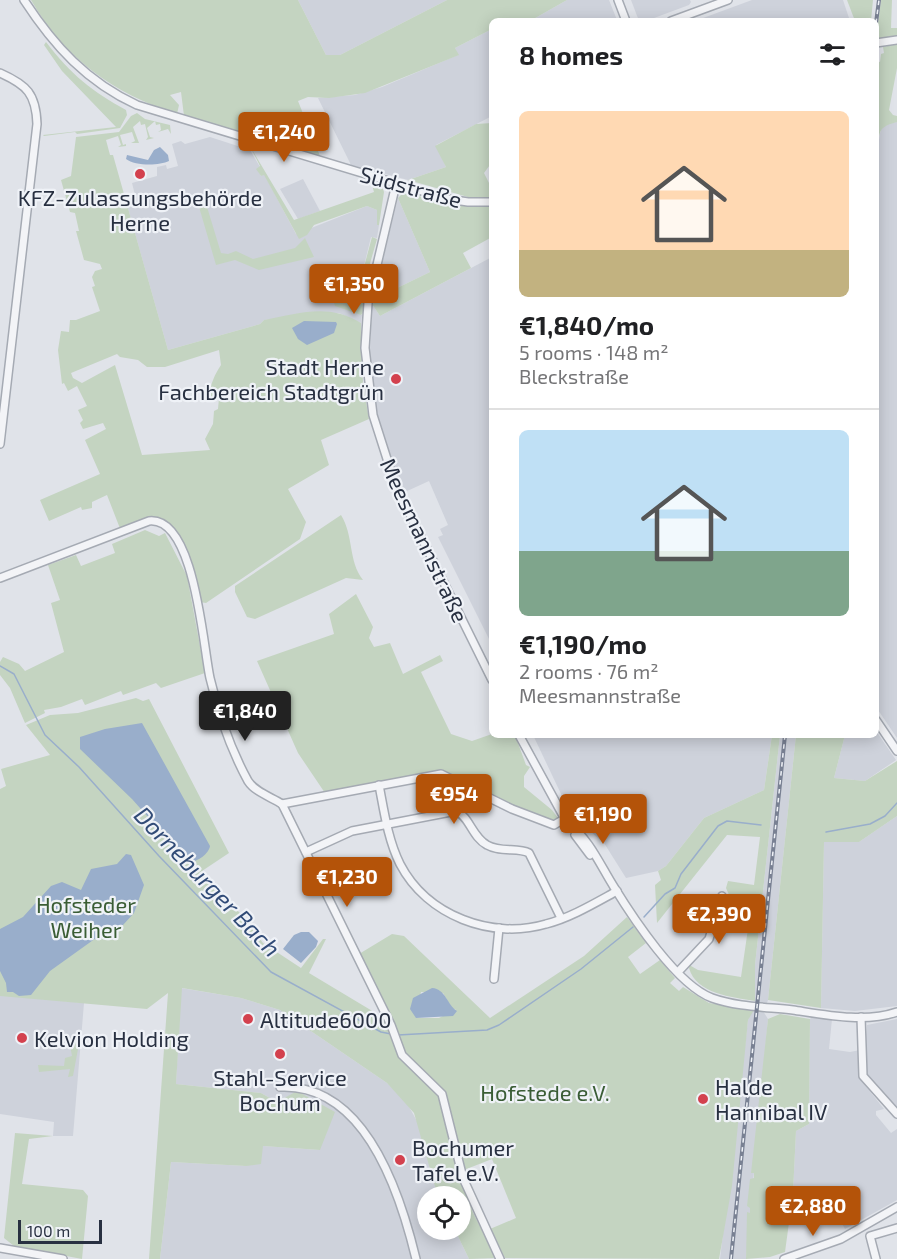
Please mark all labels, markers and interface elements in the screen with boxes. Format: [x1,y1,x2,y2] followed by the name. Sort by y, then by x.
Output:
[816,38,849,71] icon: filters
[519,39,623,70] text: 8 homes
[235,112,333,163] pin: €1,240
[252,119,316,143] text: €1,240
[630,150,738,258] icon: home
[357,160,465,212] street label: Südstraße
[133,167,147,181] marker: KFZ-Zulassungsbehörde Herne
[18,184,262,235] place label: KFZ-Zulassungsbehörde Herne
[305,264,403,315] pin: €1,350
[323,271,385,295] text: €1,350
[519,309,654,340] text: €1,840/mo
[519,340,669,364] text: 5 rooms · 148 m²
[158,353,384,404] place label: Stadt Herne Fachbereich Stadtgrün
[519,364,629,388] text: Bleckstraße
[389,372,403,386] marker: Stadt Herne Fachbereich Stadtgrün
[376,454,474,626] street label: Meesmannstraße
[630,469,738,577] icon: home
[519,628,647,659] text: €1,190/mo
[519,659,658,683] text: 2 rooms · 76 m²
[519,683,681,707] text: Meesmannstraße
[196,691,294,742] pin: €1,840
[213,698,277,722] text: €1,840
[418,774,490,825] pin: €954
[430,781,478,805] text: €954
[554,794,652,845] pin: €1,190
[129,800,287,962] water label: Dorneburger Bach
[574,801,632,825] text: €1,190
[298,857,396,908] pin: €1,230
[316,864,378,888] text: €1,230
[36,891,136,942] park label: Hofsteder Weiher
[670,894,768,945] pin: €2,390
[686,901,752,925] text: €2,390
[260,1006,392,1032] place label: Altitude6000
[241,1012,255,1026] marker: Altitude6000
[34,1025,189,1051] place label: Kelvion Holding
[15,1031,29,1045] marker: Kelvion Holding
[273,1047,287,1061] marker: Stahl-Service Bochum
[213,1064,347,1115] place label: Stahl-Service Bochum
[715,1073,828,1124] place label: Halde Hannibal IV
[480,1079,610,1105] park label: Hofstede e.V.
[696,1092,710,1106] marker: Halde Hannibal IV
[412,1134,514,1185] place label: Bochumer Tafel e.V.
[393,1153,407,1167] marker: Bochumer Tafel e.V.
[417,1186,471,1240] map controls
[417,1186,471,1240] button: locate
[764,1186,862,1237] pin: €2,880
[780,1193,846,1217] text: €2,880
[18,1217,102,1244] scale bar
[27,1221,70,1240] text: 100 m

